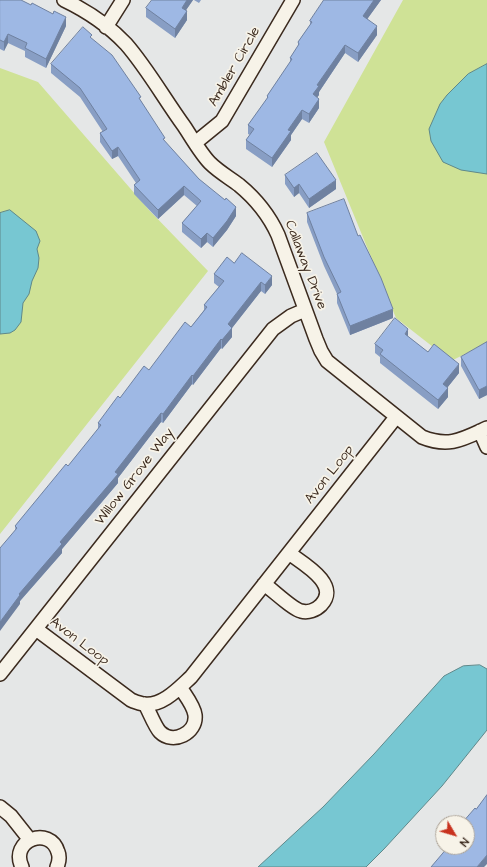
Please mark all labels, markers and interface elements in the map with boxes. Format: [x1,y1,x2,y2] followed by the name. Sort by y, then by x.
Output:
[205,24,265,110] street label: Ambler Circle
[280,218,330,312] street label: Callaway Drive
[92,425,178,529] street label: Willow Grove Way
[302,442,358,508] street label: Avon Loop
[46,614,112,670] street label: Avon Loop
[435,815,475,855] north arrow
[456,835,472,849] text: N

